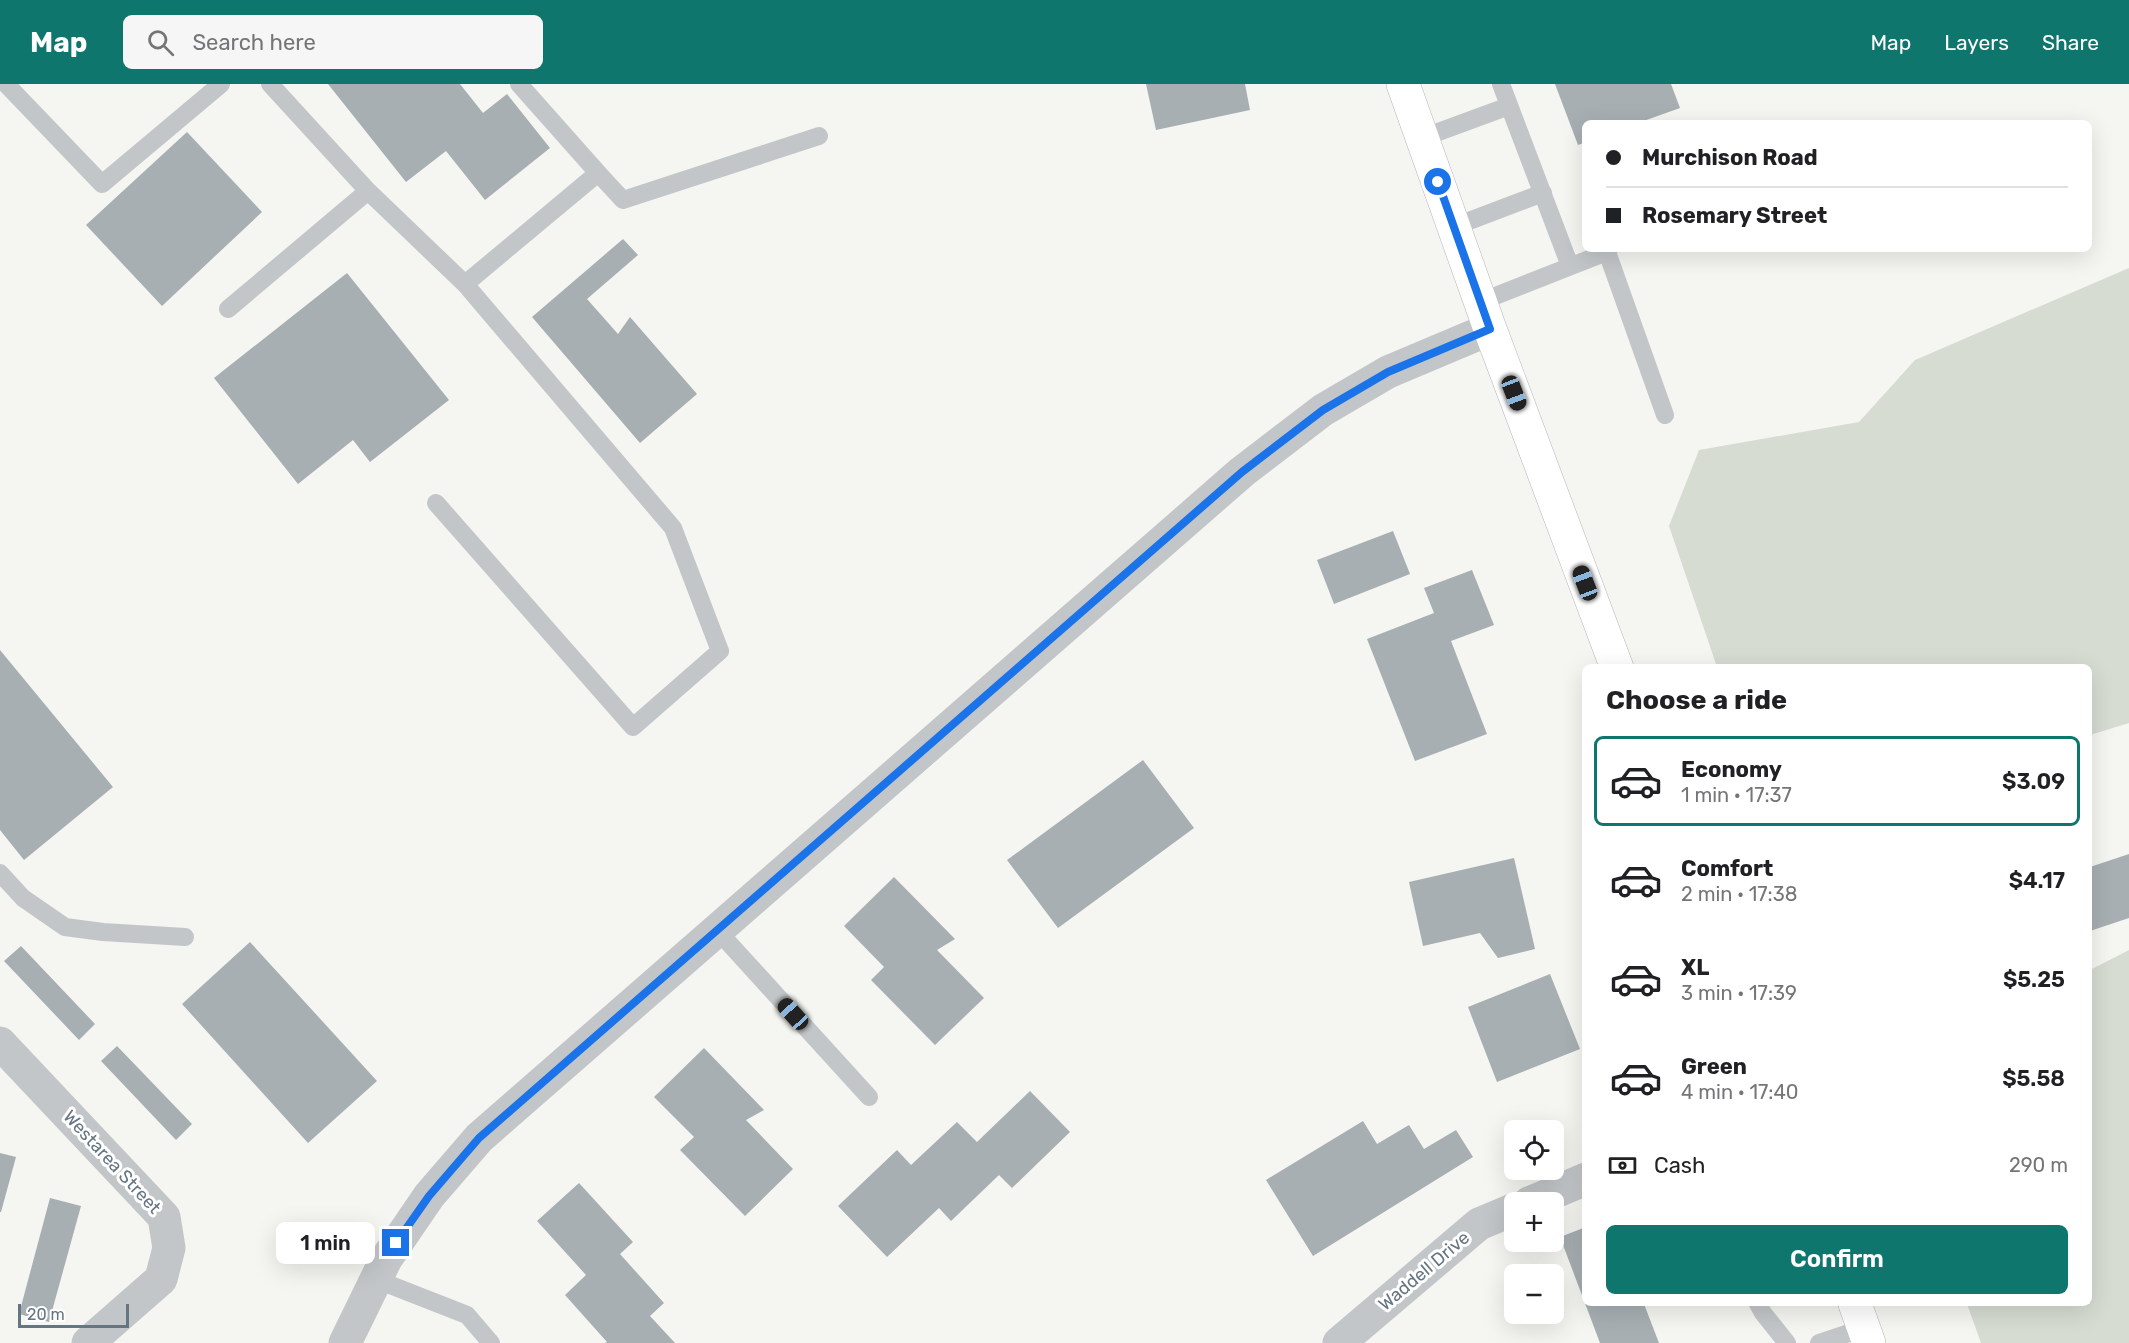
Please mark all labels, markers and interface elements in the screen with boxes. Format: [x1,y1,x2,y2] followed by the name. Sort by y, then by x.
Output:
[123,15,543,69] search box
[30,26,87,59] text: Map
[144,26,177,59] icon: search
[192,29,316,56] text: Search here
[1870,30,1911,55] text: Map
[1944,30,2009,55] text: Layers
[2042,30,2099,55] text: Share
[1642,144,1818,171] text: Murchison Road
[1424,168,1451,195] route start
[1642,202,1827,229] text: Rosemary Street
[1499,373,1529,413] car
[1570,563,1600,603] car
[1606,684,1787,716] text: Choose a ride
[1609,754,1663,808] icon: car
[1681,756,1782,783] text: Economy
[2002,768,2065,795] text: $3.09
[1681,783,1792,807] text: 1 min · 17:37
[1609,853,1663,907] icon: car
[1681,855,1773,882] text: Comfort
[2009,867,2065,894] text: $4.17
[1681,882,1797,906] text: 2 min · 17:38
[1609,952,1663,1006] icon: car
[1681,954,1709,981] text: XL
[2003,966,2065,993] text: $5.25
[1681,981,1797,1005] text: 3 min · 17:39
[774,995,812,1033] car
[1609,1051,1663,1105] icon: car
[1681,1053,1747,1080] text: Green
[2002,1065,2065,1092] text: $5.58
[1681,1080,1799,1104] text: 4 min · 17:40
[58,1106,166,1218] street label: Westarea Street
[1504,1120,1564,1324] map controls
[1504,1120,1564,1180] button: locate
[1606,1149,1639,1182] icon: cash
[1654,1152,1705,1179] text: Cash
[2009,1153,2068,1177] text: 290 m
[1504,1192,1564,1252] button: +
[276,1222,375,1264] callout: 1 min
[1606,1225,2068,1294] button: Confirm
[1374,1227,1474,1315] street label: Waddell Drive
[382,1229,409,1256] route end
[300,1231,351,1255] text: 1 min
[1504,1264,1564,1324] button: −
[18,1301,129,1328] scale bar
[27,1305,65,1324] text: 20 m

